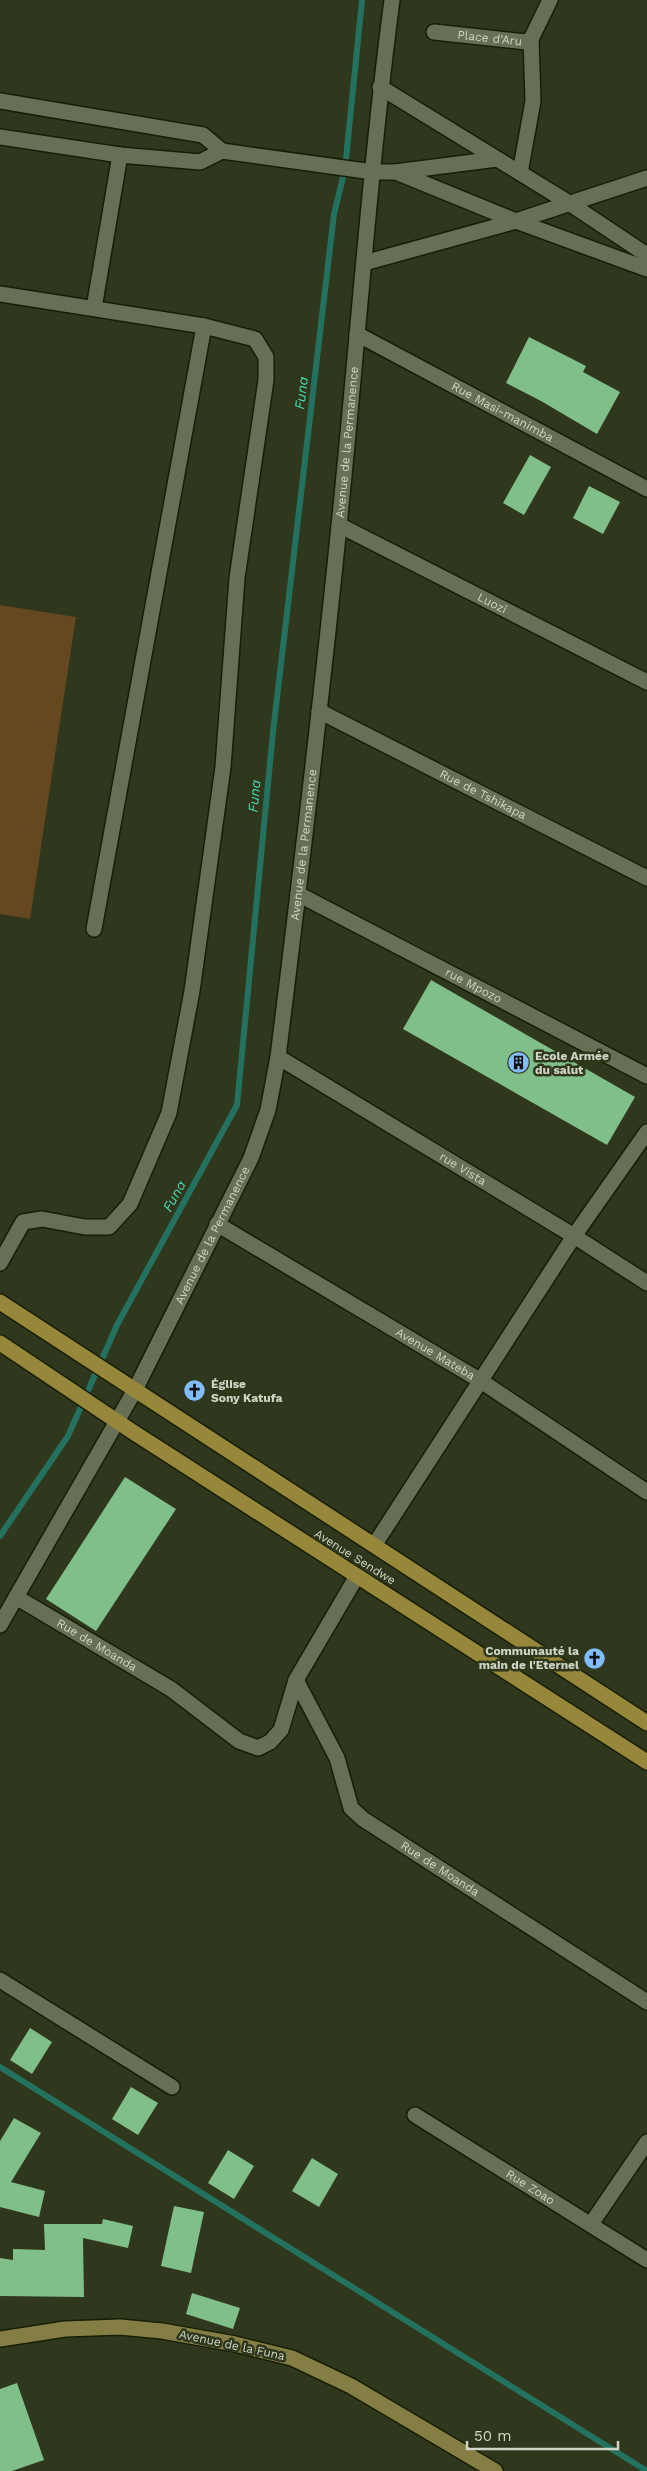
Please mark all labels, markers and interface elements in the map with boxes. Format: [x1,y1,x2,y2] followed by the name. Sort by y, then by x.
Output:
[457,28,523,49] street label: Place d'Aru
[333,366,361,519] street label: Avenue de la Permanence
[291,375,311,410] water label: Funa
[449,379,556,445] street label: Rue Masi-manimba
[475,590,509,616] street label: Luozi
[437,767,529,822] street label: Rue de Tshikapa
[288,768,320,921] street label: Avenue de la Permanence
[245,779,263,813] water label: Funa
[443,965,504,1006] street label: rue Mpozo
[535,1049,609,1077] place label: Ecole Armée du salut
[507,1051,531,1075] building icon: Ecole Armée du salut
[437,1149,489,1188] street label: rue Vista
[172,1164,253,1306] street label: Avenue de la Permanence
[159,1177,189,1214] water label: Funa
[393,1325,478,1383] street label: Avenue Mateba
[211,1377,283,1405] place label: Église Sony Katufa
[183,1379,207,1403] church icon: Église Sony Katufa
[312,1526,398,1588] street label: Avenue Sendwe
[54,1616,140,1674] street label: Rue de Moanda
[479,1644,579,1672] place label: Communauté la main de l'Eternel
[583,1646,607,1670] church icon: Communauté la main de l'Eternel
[398,1838,482,1899] street label: Rue de Moanda
[503,2167,557,2208] street label: Rue Zoao
[178,2327,286,2363] street label: Avenue de la Funa
[467,2418,618,2450] scale bar
[474,2427,511,2445] text: 50 m

